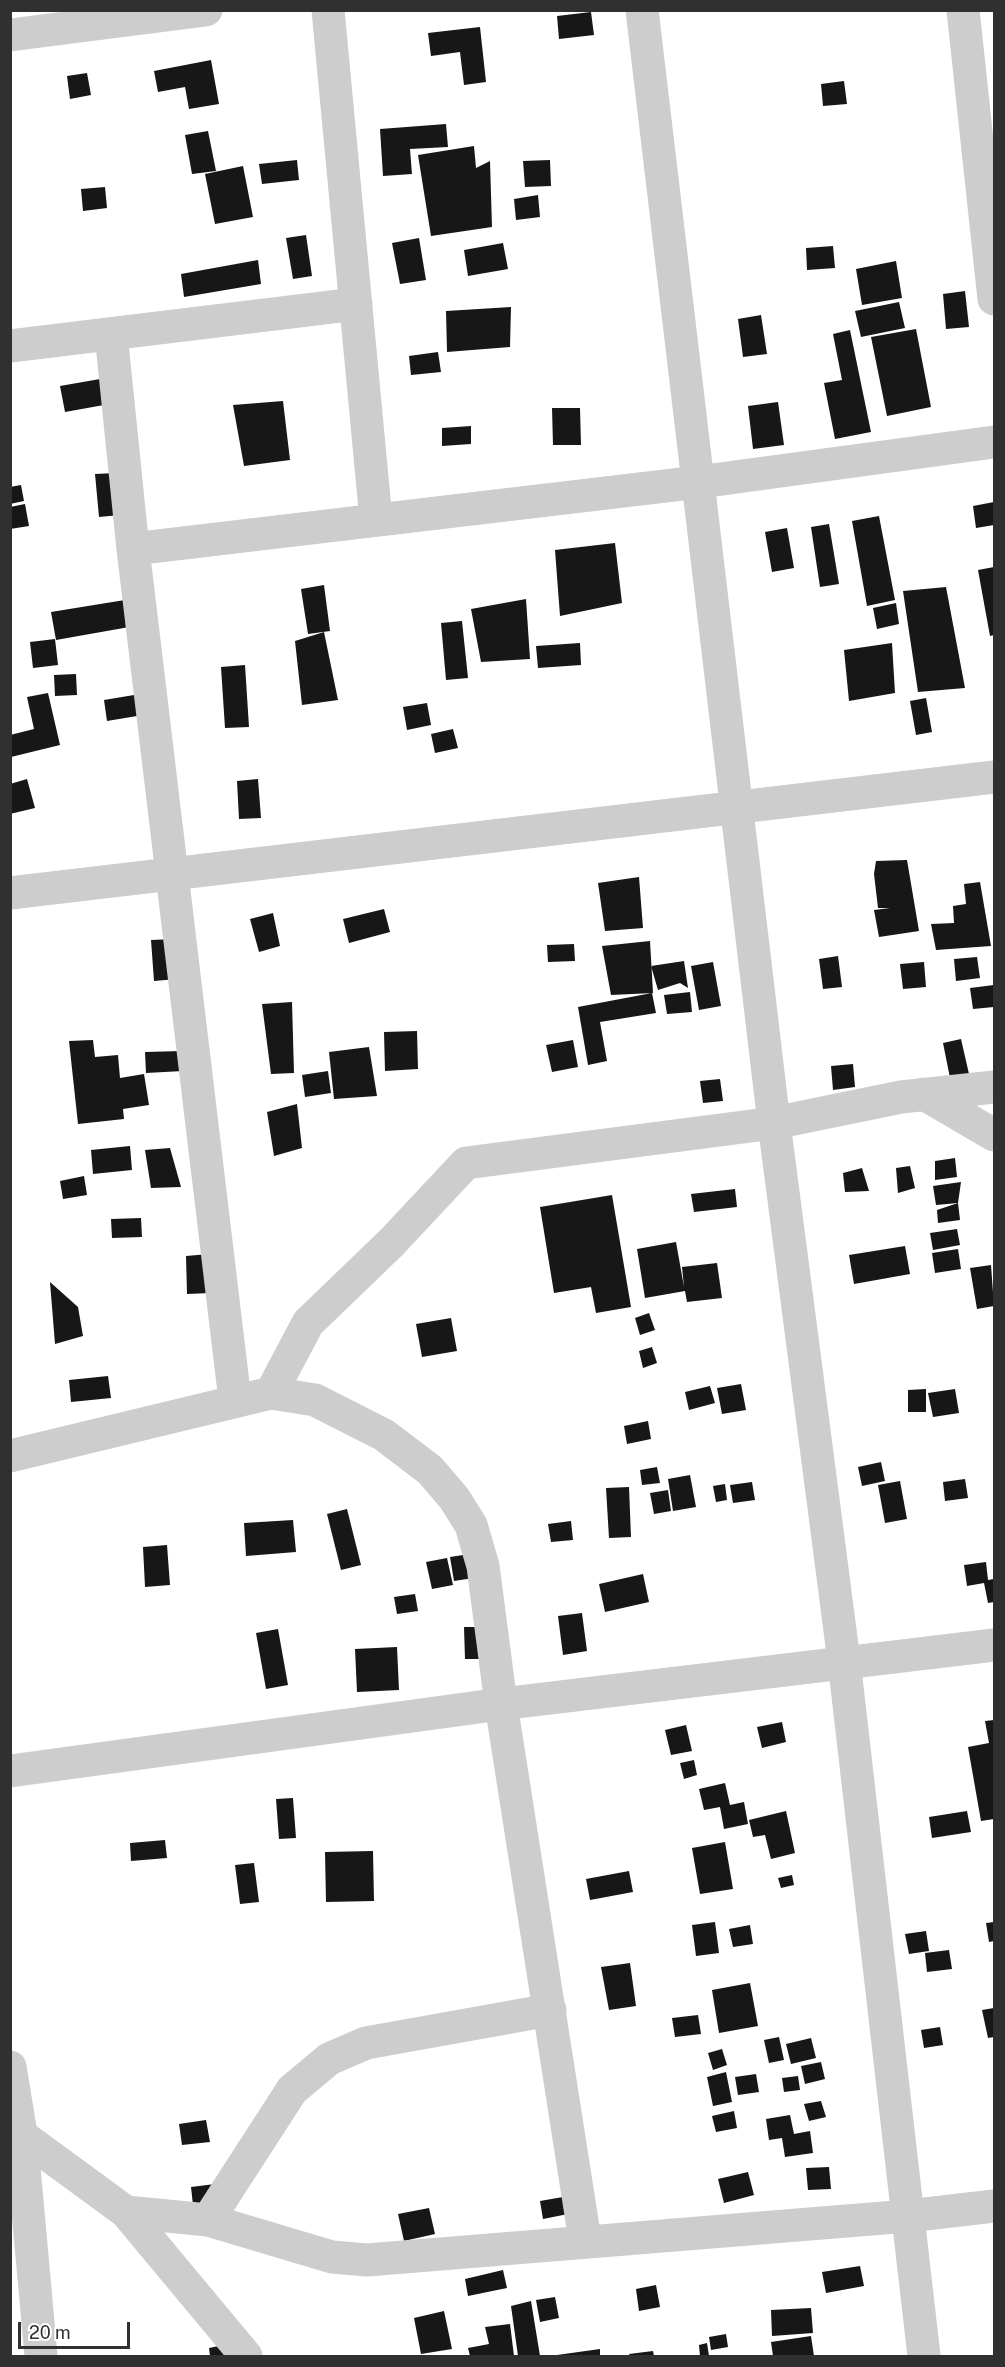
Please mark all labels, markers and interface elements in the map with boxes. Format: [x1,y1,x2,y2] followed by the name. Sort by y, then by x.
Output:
[21,2310,134,2348] scale bar
[29,2322,71,2343] text: 20 m

